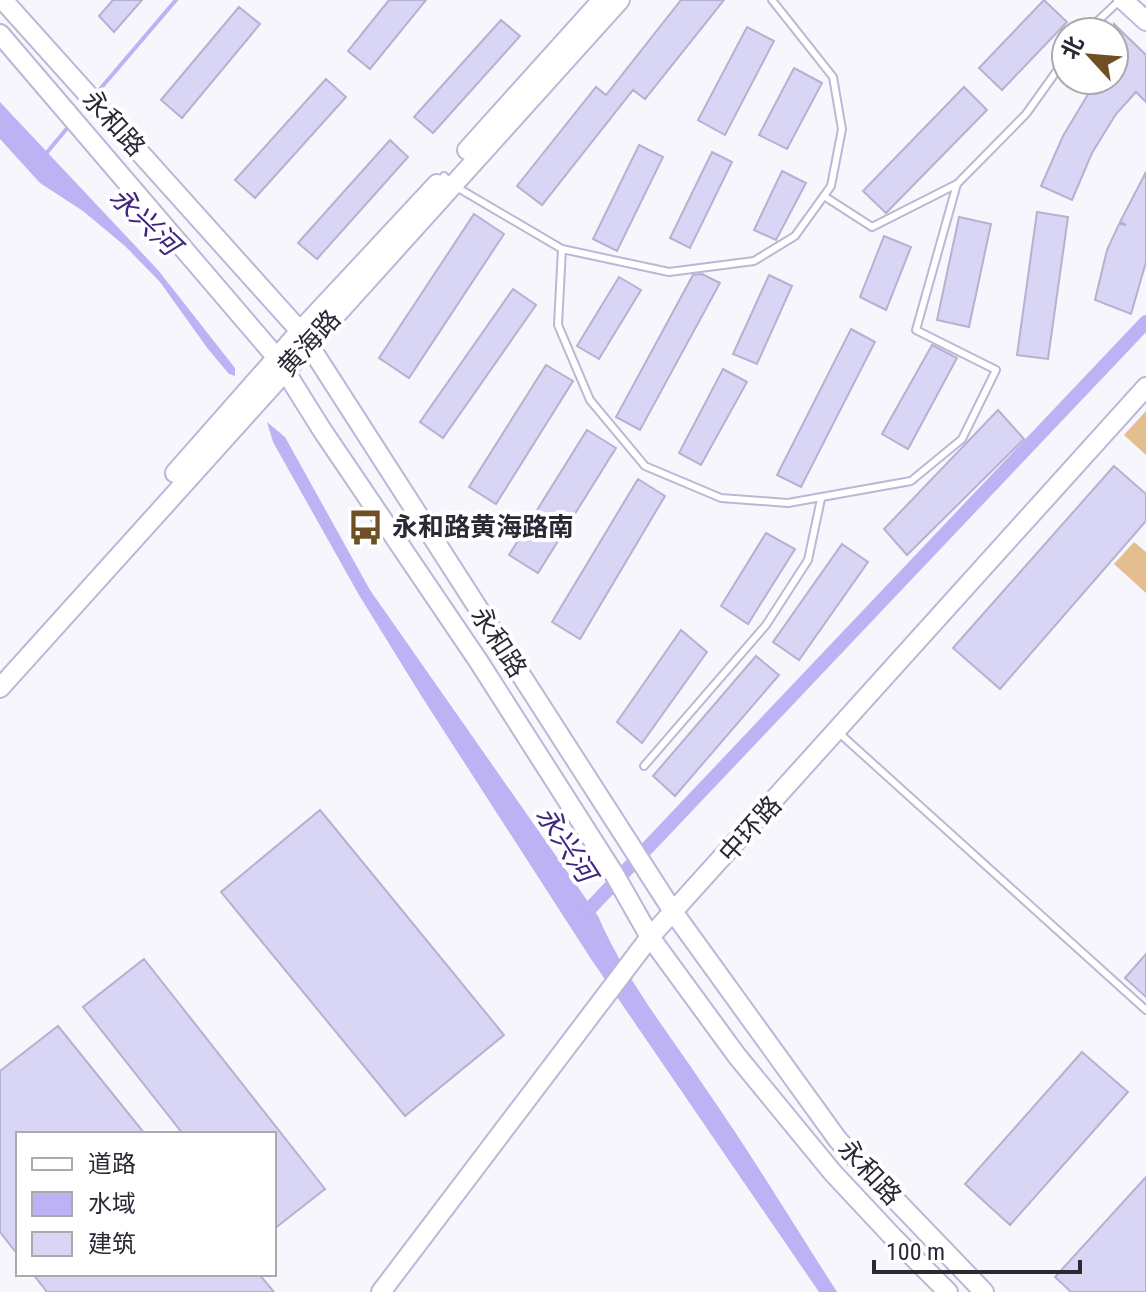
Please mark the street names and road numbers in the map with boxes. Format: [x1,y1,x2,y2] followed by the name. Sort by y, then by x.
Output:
[77,84,151,162] street label: 永和路
[272,304,346,382] street label: 黄海路
[465,601,533,683] street label: 永和路
[713,790,787,868] street label: 中环路
[832,1133,908,1211] street label: 永和路

